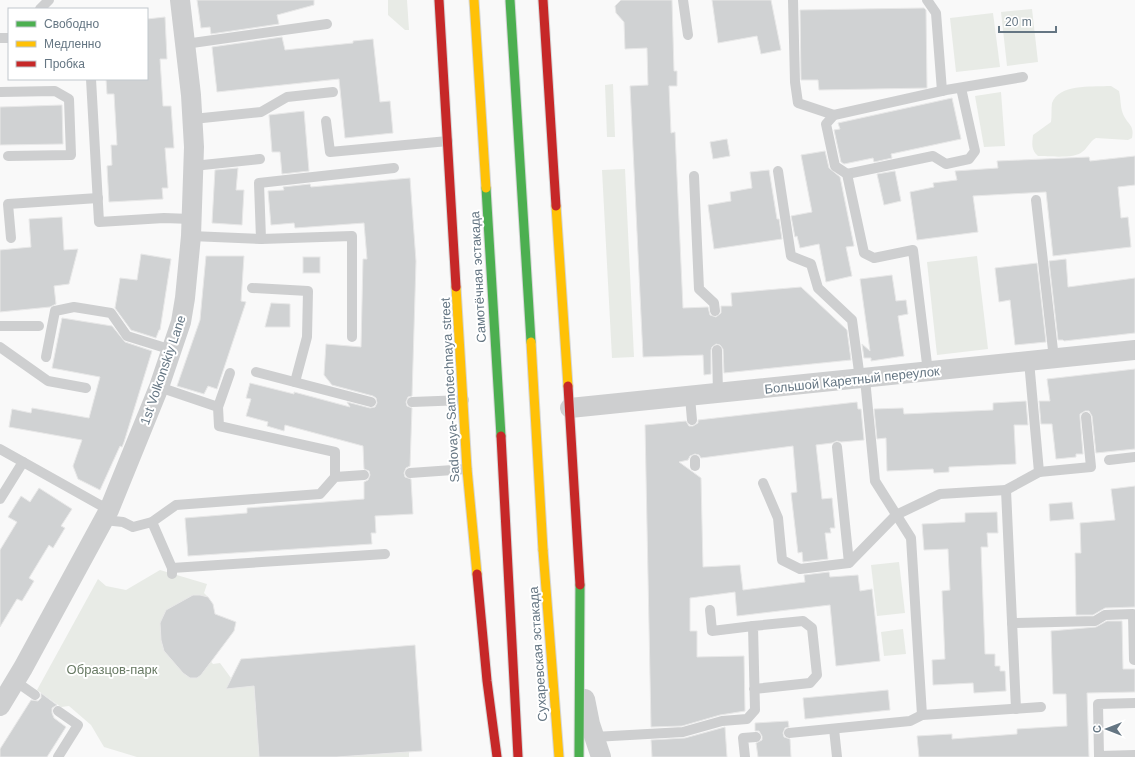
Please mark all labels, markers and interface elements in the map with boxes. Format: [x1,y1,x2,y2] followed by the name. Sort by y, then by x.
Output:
[8,8,148,80] legend
[999,8,1056,34] scale bar
[1005,15,1032,29] text: 20 m
[44,17,99,31] text: Свободно
[44,37,101,51] text: Медленно
[44,57,85,71] text: Пробка
[467,210,489,343] street label: Самотёчная эстакада
[438,297,462,483] street label: Sadovaya-Samotechnaya street
[137,313,189,427] street label: 1st Volkonskiy Lane
[764,363,941,397] street label: Большой Каретный переулок
[526,585,550,722] street label: Сухаревская эстакада
[67,662,158,677] park label: Образцов-парк
[1087,709,1127,749] north arrow
[1091,725,1103,733] text: С

